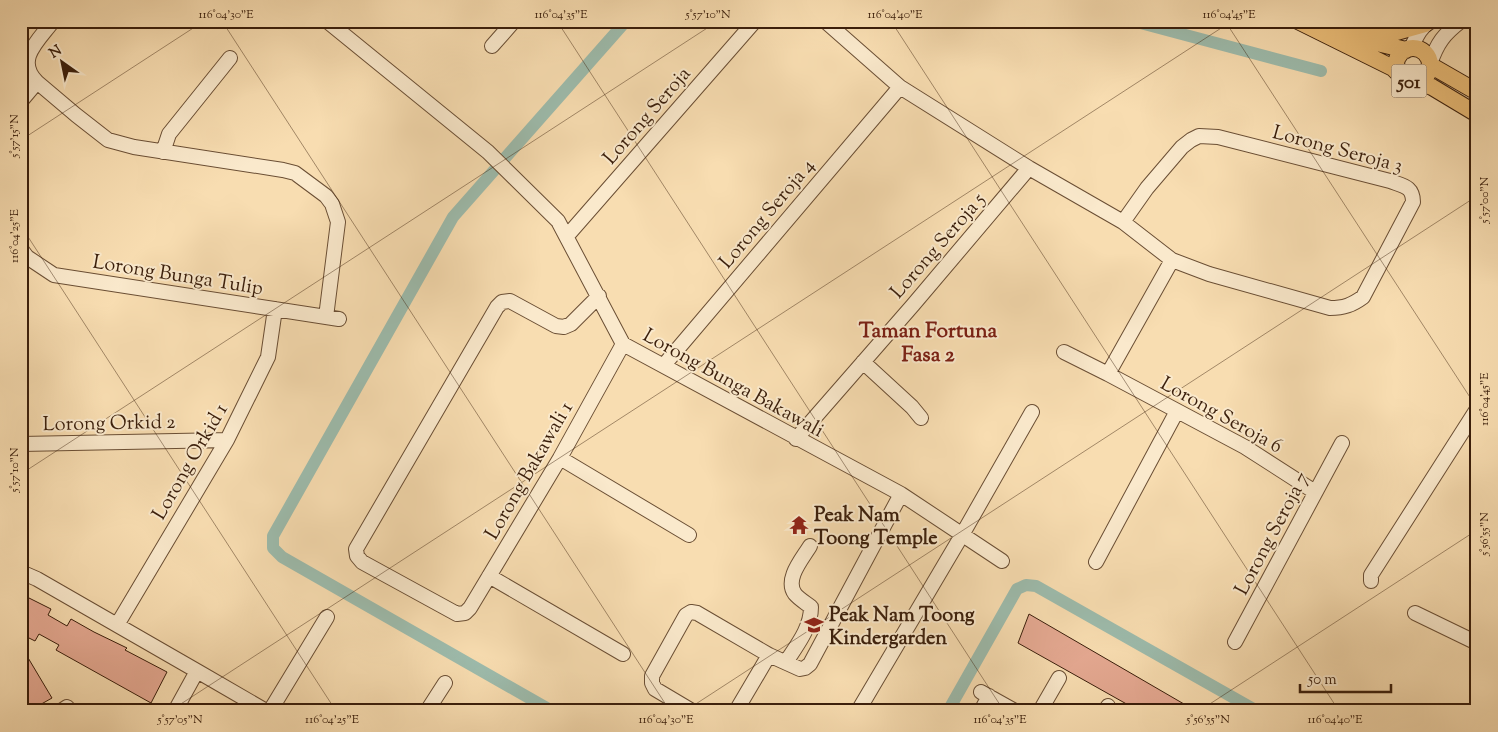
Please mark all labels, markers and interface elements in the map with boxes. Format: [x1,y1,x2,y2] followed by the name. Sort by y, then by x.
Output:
[198,6,254,24] text: 116°04'30"E
[534,6,588,24] text: 116°04'35"E
[684,6,731,24] text: 5°57'10"N
[867,6,923,24] text: 116°04'40"E
[1202,6,1256,24] text: 116°04'45"E
[38,38,88,88] north arrow
[46,41,66,64] text: N
[597,61,699,172] street label: Lorong Seroja
[1392,64,1426,98] road number: 501
[6,114,24,159] text: 5°57'15"N
[1269,119,1406,182] street label: Lorong Seroja 3
[713,153,823,276] street label: Lorong Seroja 4
[1476,176,1494,224] text: 5°57'00"N
[884,187,993,306] street label: Lorong Seroja 5
[6,208,24,263] text: 116°04'25"E
[90,249,265,304] street label: Lorong Bunga Tulip
[859,317,998,371] district label: Taman Fortuna Fasa 2
[637,322,829,446] street label: Lorong Bunga Bakawali
[1154,371,1287,462] street label: Lorong Seroja 6
[1476,372,1494,426] text: 116°04'45"E
[479,397,582,546] street label: Lorong Bakawali 1
[146,398,236,526] street label: Lorong Orkid 1
[42,409,176,440] street label: Lorong Orkid 2
[6,447,24,494] text: 5°57'10"N
[1229,467,1318,601] street label: Lorong Seroja 7
[814,502,937,554] place label: Peak Nam Toong Temple
[1476,512,1494,557] text: 5°56'55"N
[788,514,810,536] temple icon: Peak Nam Toong Temple
[829,602,975,654] place label: Peak Nam Toong Kindergarden
[803,614,825,636] school or university icon: Peak Nam Toong Kindergarden
[1300,662,1392,694] scale bar
[1307,670,1337,691] text: 50 m
[157,711,203,729] text: 5°57'05"N
[305,711,360,729] text: 116°04'25"E
[638,711,694,729] text: 116°04'30"E
[973,711,1027,729] text: 116°04'35"E
[1185,711,1230,729] text: 5°56'55"N
[1307,711,1363,729] text: 116°04'40"E

